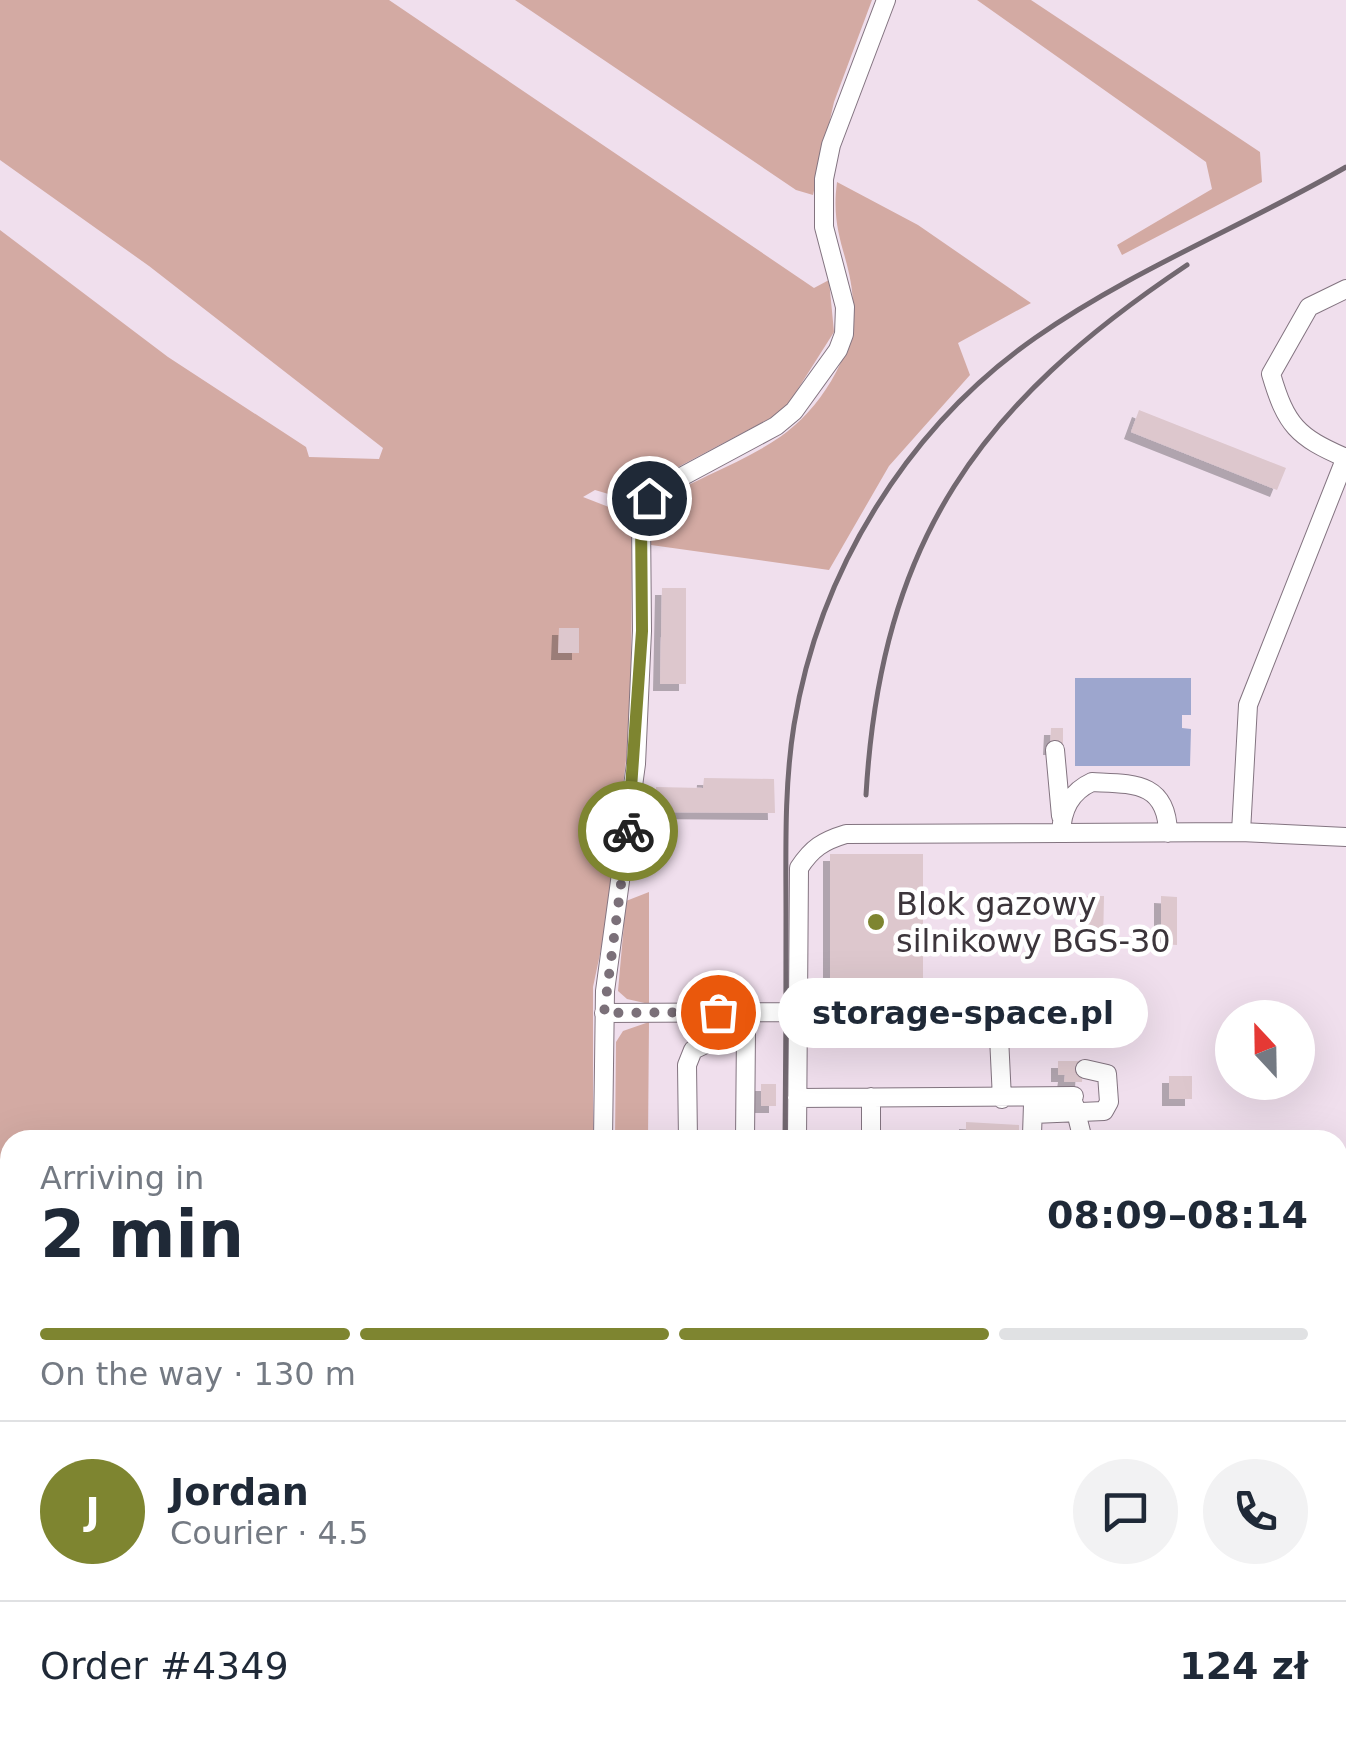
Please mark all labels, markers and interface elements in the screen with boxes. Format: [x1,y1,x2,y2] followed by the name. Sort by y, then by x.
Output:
[607,456,692,541] pin
[622,471,677,526] icon: home
[578,781,678,881] courier
[601,804,656,859] icon: bike
[896,885,1171,960] place label: Blok gazowy silnikowy BGS-30
[865,911,887,933] marker: Blok gazowy silnikowy BGS-30
[676,970,761,1055] pin
[778,977,1148,1047] callout: storage-space.pl
[691,985,746,1040] icon: bag
[812,994,1114,1032] text: storage-space.pl
[1215,1000,1315,1100] north arrow
[1215,1000,1315,1100] map controls
[40,1159,204,1197] text: Arriving in
[1047,1193,1308,1237] text: 08:09–08:14
[40,1197,244,1272] text: 2 min
[40,1355,356,1393] text: On the way · 130 m
[1073,1459,1178,1564] button: chat
[1203,1459,1308,1564] button: phone
[170,1470,309,1514] text: Jordan
[85,1489,100,1533] text: J
[170,1514,369,1552] text: Courier · 4.5
[40,1644,289,1688] text: Order #4349
[1179,1644,1308,1688] text: 124 zł

